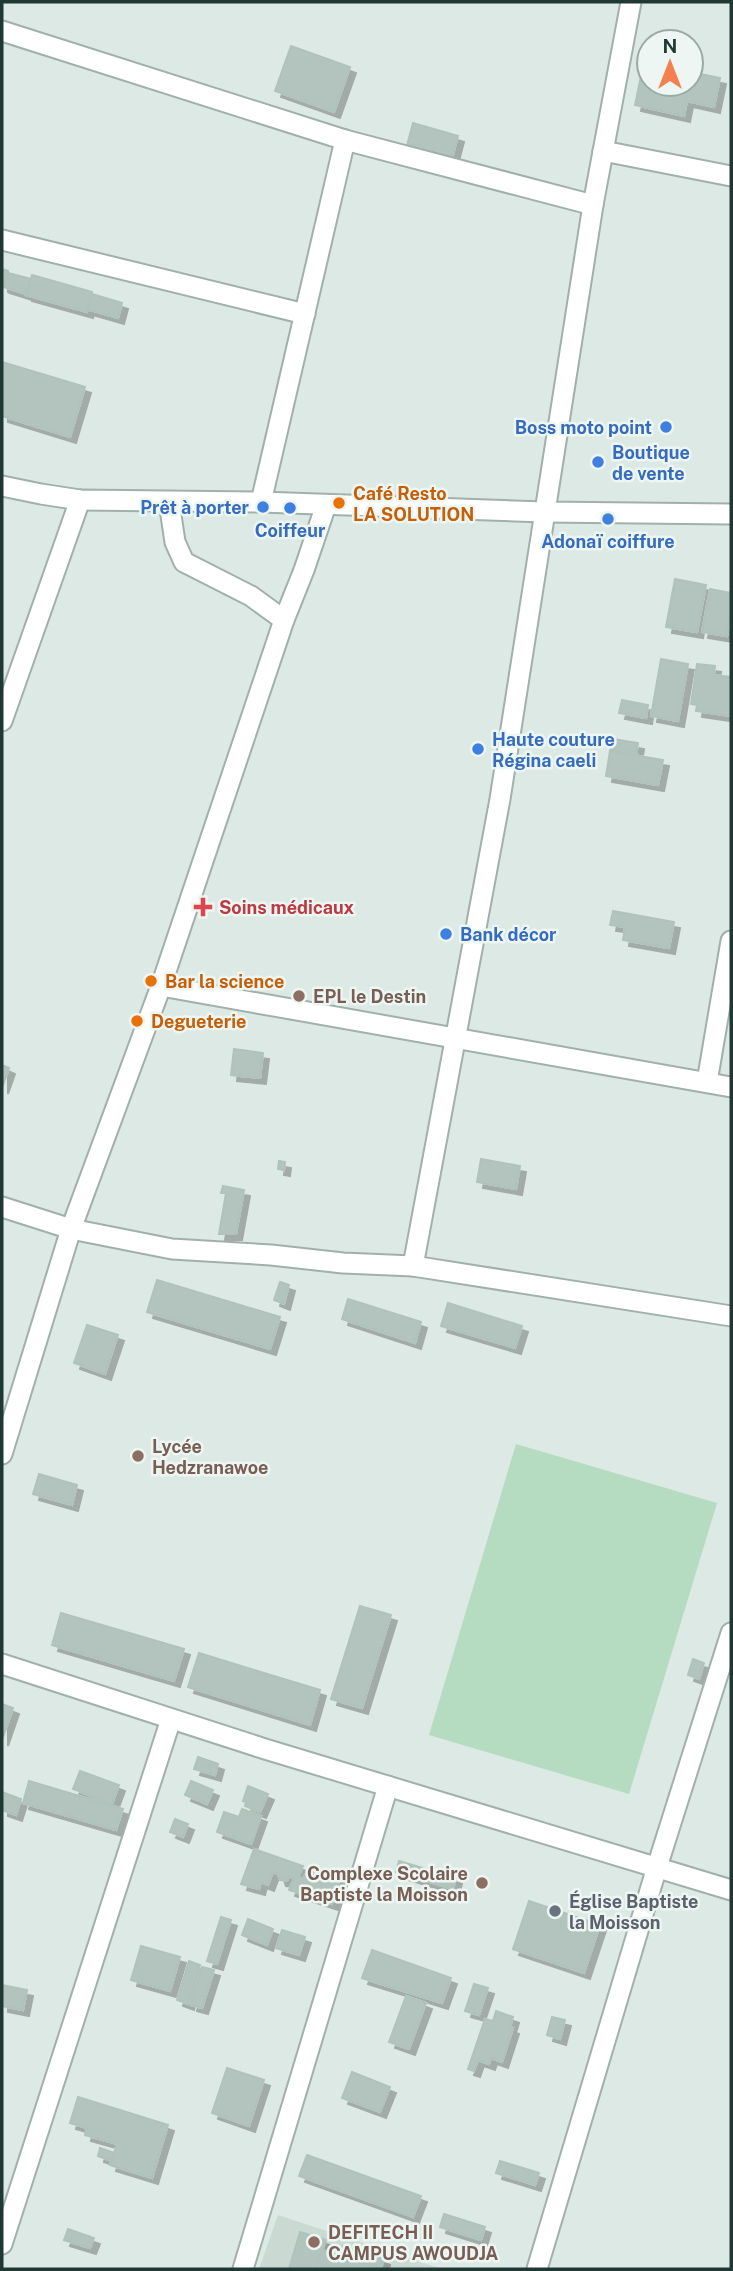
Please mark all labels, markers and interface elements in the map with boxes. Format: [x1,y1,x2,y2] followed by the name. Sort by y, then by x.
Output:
[635,28,705,98] north arrow
[663,35,677,57] text: N
[515,417,652,438] place label: Boss moto point
[658,419,674,435] marker: Boss moto point
[612,442,690,484] place label: Boutique de vente
[590,454,606,470] marker: Boutique de vente
[353,483,474,525] place label: Café Resto LA SOLUTION
[331,495,347,511] marker: Café Resto LA SOLUTION
[140,497,250,518] place label: Prêt à porter
[255,499,271,515] marker: Prêt à porter
[282,500,298,516] marker: Coiffeur
[600,511,616,527] marker: Adonaï coiffure
[255,520,326,541] place label: Coiffeur
[541,531,675,552] place label: Adonaï coiffure
[492,729,615,771] place label: Haute couture Régina caeli
[470,741,486,757] marker: Haute couture Régina caeli
[193,897,213,917] marker: Soins médicaux
[219,897,355,918] place label: Soins médicaux
[460,924,557,945] place label: Bank décor
[438,926,454,942] marker: Bank décor
[165,971,284,992] place label: Bar la science
[143,973,159,989] marker: Bar la science
[313,986,426,1007] place label: EPL le Destin
[291,988,307,1004] marker: EPL le Destin
[151,1011,246,1032] place label: Degueterie
[129,1013,145,1029] marker: Degueterie
[152,1436,268,1478] place label: Lycée Hedzranawoe
[130,1448,146,1464] marker: Lycée Hedzranawoe
[300,1863,468,1905] place label: Complexe Scolaire Baptiste la Moisson
[474,1875,490,1891] marker: Complexe Scolaire Baptiste la Moisson
[569,1890,699,1933] place label: Église Baptiste la Moisson
[547,1903,563,1919] marker: Église Baptiste la Moisson
[328,2222,498,2264] place label: DEFITECH II CAMPUS AWOUDJA
[306,2234,322,2250] marker: DEFITECH II CAMPUS AWOUDJA

